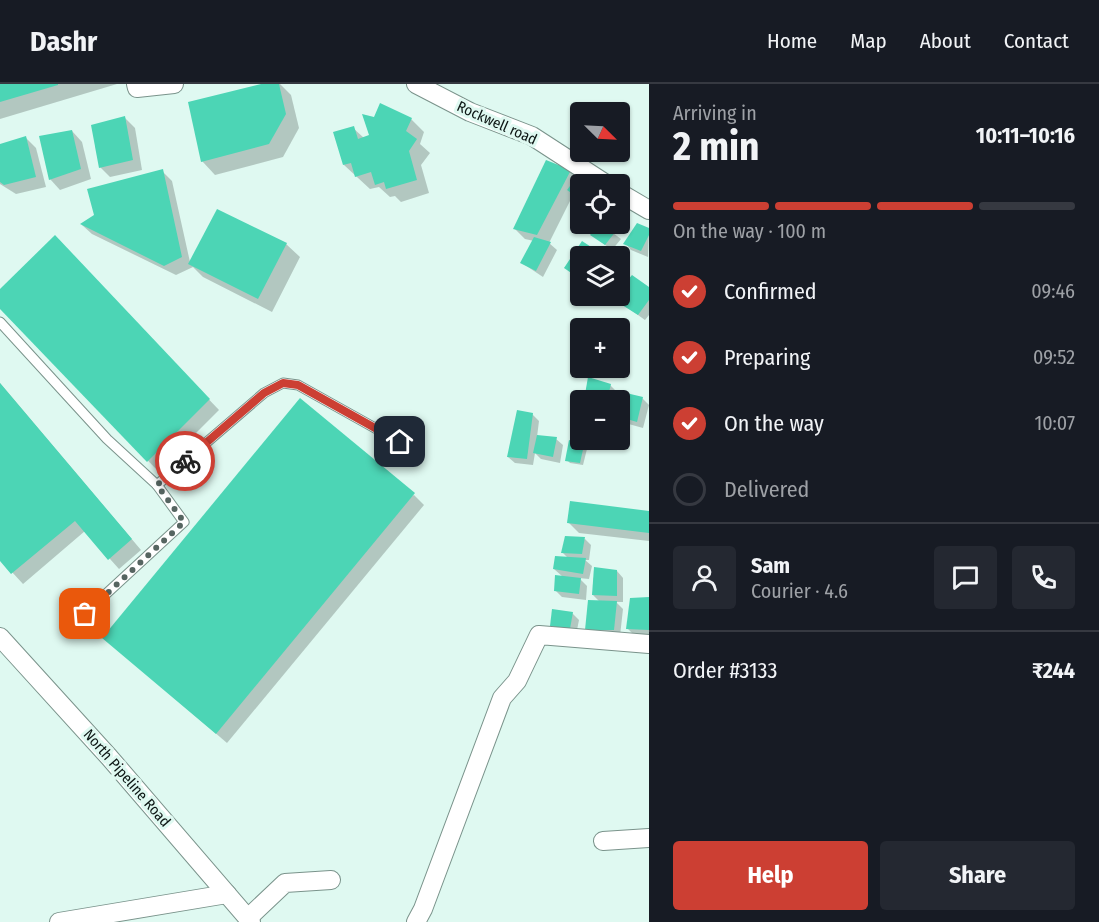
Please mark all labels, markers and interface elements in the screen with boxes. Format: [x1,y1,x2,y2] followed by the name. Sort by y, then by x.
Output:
[30,25,97,58] text: Dashr
[767,28,817,54] text: Home
[850,28,887,54] text: Map
[920,28,971,54] text: About
[1004,28,1069,54] text: Contact
[454,97,540,149] street label: Rockwell road
[673,101,757,125] text: Arriving in
[570,102,630,162] north arrow
[570,102,630,450] map controls
[976,122,1075,149] text: 10:11–10:16
[673,124,759,170] text: 2 min
[570,174,630,234] button: locate
[673,219,826,243] text: On the way · 100 m
[570,246,630,306] button: layers
[673,275,706,308] icon: check
[724,278,817,305] text: Confirmed
[1031,279,1075,303] text: 09:46
[570,318,630,378] button: +
[673,341,706,374] icon: check
[724,344,810,371] text: Preparing
[1033,345,1075,369] text: 09:52
[570,390,630,450] button: −
[673,407,706,440] icon: check
[724,410,824,437] text: On the way
[1034,411,1075,435] text: 10:07
[374,416,425,467] pin
[383,425,416,458] icon: home
[155,431,215,491] courier
[169,445,202,478] icon: bike
[724,476,809,503] text: Delivered
[673,546,736,609] button: person
[934,546,997,609] button: chat
[1012,546,1075,609] button: phone
[751,552,790,579] text: Sam
[751,579,848,603] text: Courier · 4.6
[59,588,110,639] pin
[68,597,101,630] icon: bag
[673,657,777,684] text: Order #3133
[1032,657,1075,684] text: ₹244
[80,726,174,830] street label: North Pipeline Road
[673,841,868,910] button: Help
[880,841,1075,910] button: Share

